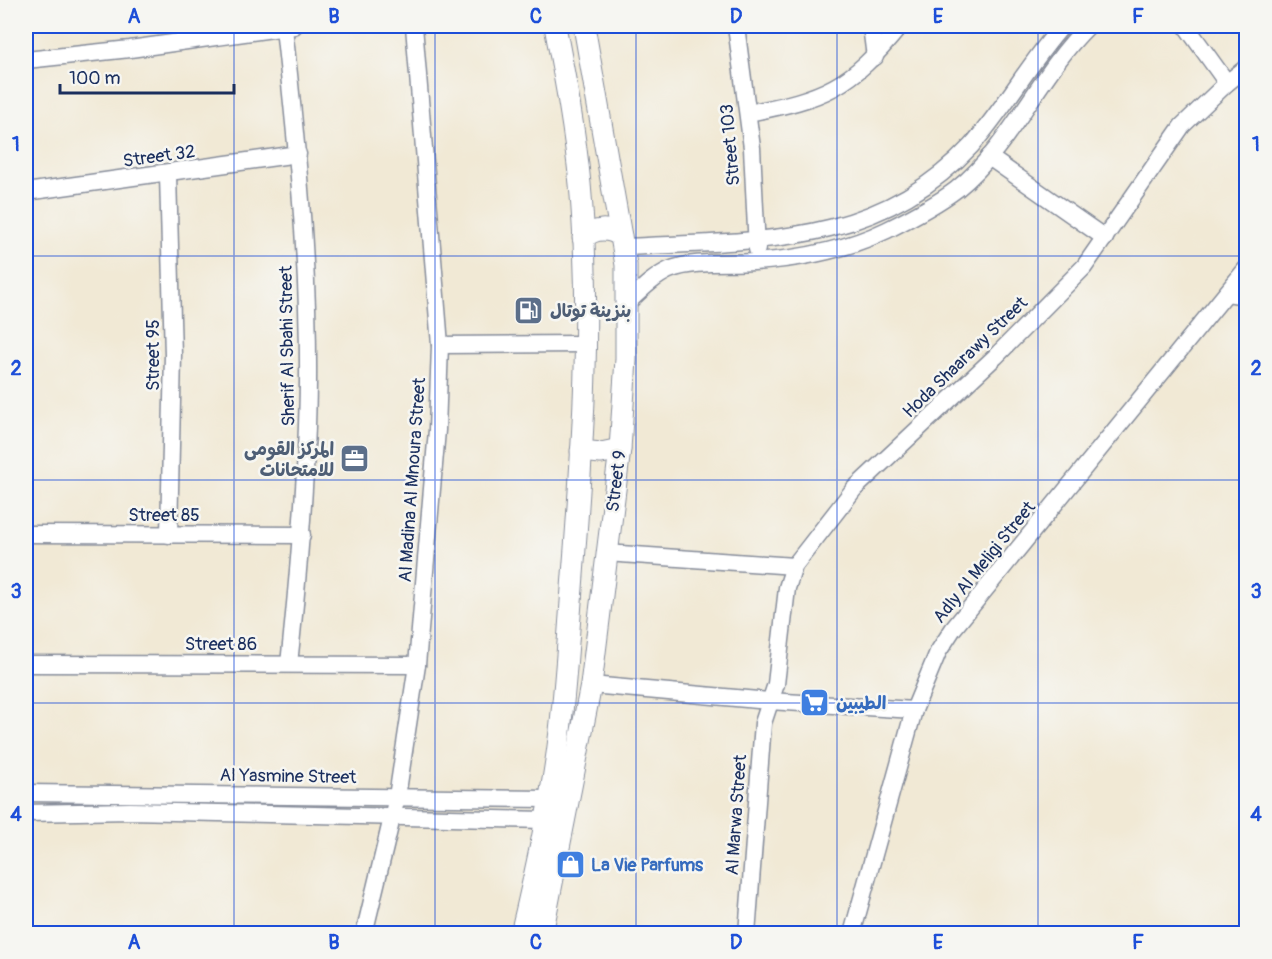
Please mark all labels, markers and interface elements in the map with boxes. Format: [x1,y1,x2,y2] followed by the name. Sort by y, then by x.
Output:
[128,4,141,29] text: A
[328,4,340,29] text: B
[530,4,542,29] text: C
[730,4,743,29] text: D
[933,4,944,29] text: E
[1132,4,1144,29] text: F
[60,57,234,95] scale bar
[69,67,121,90] text: 100 m
[715,103,746,187] street label: Street 103
[12,132,20,157] text: 1
[1252,132,1260,157] text: 1
[121,140,197,173] street label: Street 32
[275,265,300,427] street label: Sherif Al Sbahi Street
[898,291,1033,423] street label: Hoda Shaarawy Street
[513,295,545,327] fuel station icon: بنزينة توتال
[550,300,631,323] place label: بنزينة توتال
[142,319,165,391] street label: Street 95
[10,356,22,381] text: 2
[1250,356,1262,381] text: 2
[394,376,431,583] street label: Al Madina Al Mnoura Street
[244,438,334,482] place label: المركز القومى للامتحانات
[339,443,371,475] office icon: المركز القومى للامتحانات
[601,449,632,513] street label: Street 9
[928,496,1041,628] street label: Adly Al Meligi Street
[128,504,200,527] street label: Street 85
[10,579,22,604] text: 3
[1250,579,1262,604] text: 3
[185,633,257,656] street label: Street 86
[799,687,831,719] supermarket icon: الطيبين
[836,692,886,715] place label: الطيبين
[721,753,752,876] street label: Al Marwa Street
[219,764,357,789] street label: Al Yasmine Street
[10,802,22,827] text: 4
[1250,802,1262,827] text: 4
[554,849,586,881] shop icon: La Vie Parfums
[591,854,704,877] place label: La Vie Parfums
[128,930,141,955] text: A
[328,930,340,955] text: B
[530,930,542,955] text: C
[730,930,743,955] text: D
[933,930,944,955] text: E
[1132,930,1144,955] text: F

